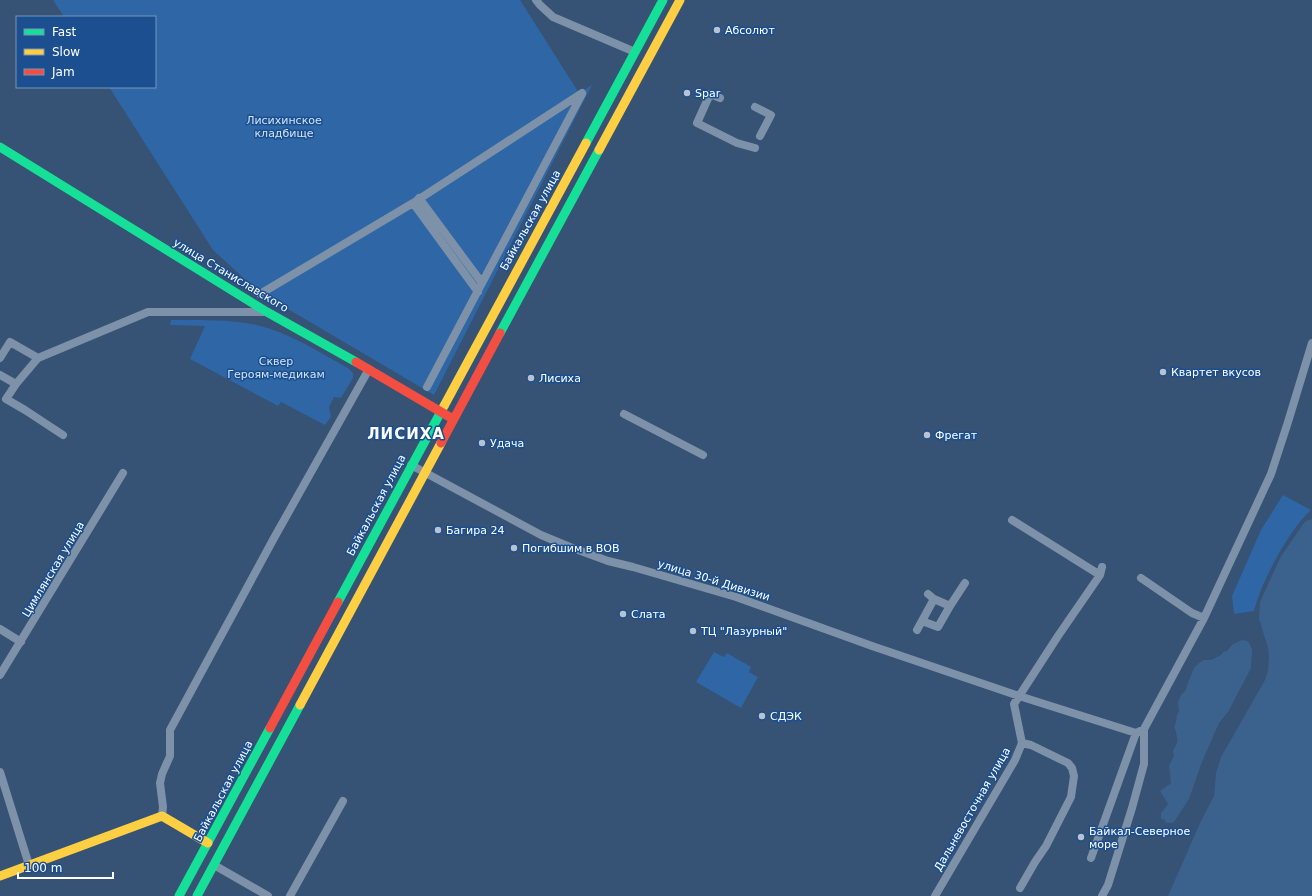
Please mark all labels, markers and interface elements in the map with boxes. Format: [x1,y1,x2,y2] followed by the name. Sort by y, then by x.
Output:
[16,16,156,88] legend
[725,24,775,37] place label: Абсолют
[52,25,76,39] text: Fast
[712,25,722,35] marker: Абсолют
[52,45,80,59] text: Slow
[51,65,75,79] text: Jam
[695,87,721,100] place label: Spar
[682,88,692,98] marker: Spar
[246,114,322,140] park label: Лисихинское кладбище
[497,168,563,273] street label: Байкальская улица
[171,236,291,315] street label: улица Станиславского
[227,355,325,381] park label: Сквер Героям-медикам
[1171,366,1261,379] place label: Квартет вкусов
[1158,367,1168,377] marker: Квартет вкусов
[539,372,581,385] place label: Лисиха
[526,373,536,383] marker: Лисиха
[367,425,445,443] district label: ЛИСИХА
[935,429,978,442] place label: Фрегат
[922,430,932,440] marker: Фрегат
[490,437,524,450] place label: Удача
[477,438,487,448] marker: Удача
[344,452,409,558] street label: Байкальская улица
[20,519,87,619] street label: Цимлянская улица
[446,524,504,537] place label: Багира 24
[433,525,443,535] marker: Багира 24
[522,542,619,555] place label: Погибшим в ВОВ
[509,543,519,553] marker: Погибшим в ВОВ
[656,557,771,604] street label: улица 30-й Дивизии
[631,608,666,621] place label: Слата
[618,609,628,619] marker: Слата
[700,625,787,638] place label: ТЦ "Лазурный"
[688,626,698,636] marker: ТЦ "Лазурный"
[770,710,802,723] place label: СДЭК
[757,711,767,721] marker: СДЭК
[191,738,256,844] street label: Байкальская улица
[932,745,1013,873] street label: Дальневосточная улица
[1089,825,1190,851] place label: Байкал-Северное море
[1076,832,1086,842] marker: Байкал-Северное море
[18,854,113,880] scale bar
[24,861,62,875] text: 100 m

